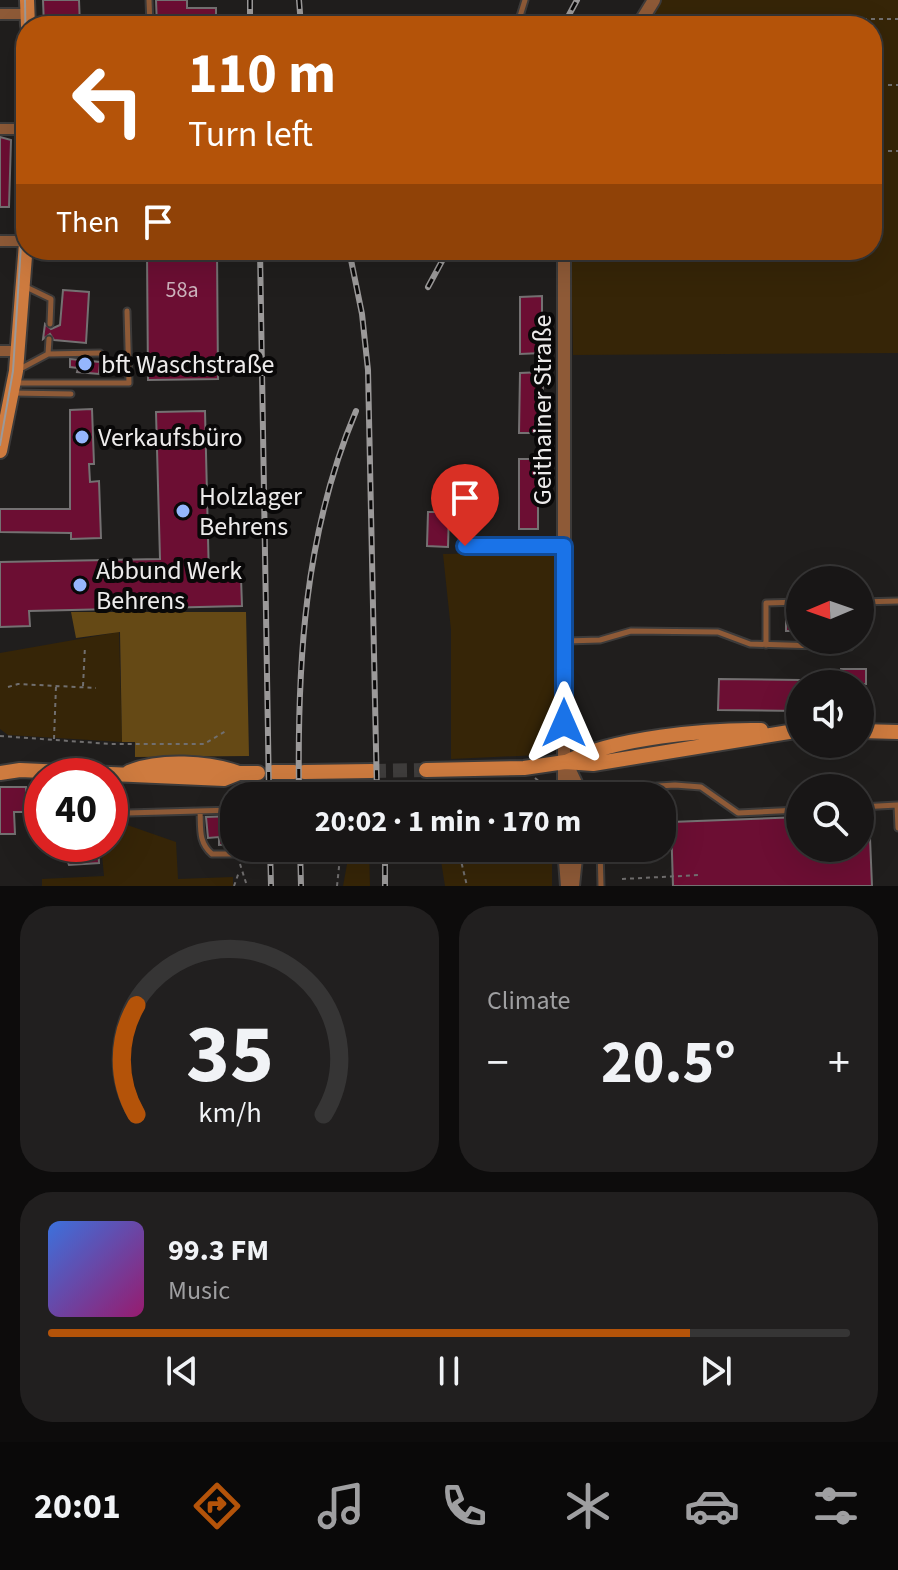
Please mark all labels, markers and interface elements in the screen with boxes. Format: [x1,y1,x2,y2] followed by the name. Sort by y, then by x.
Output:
[188,35,336,114] text: 110 m
[56,48,160,152] icon: left
[188,109,313,160] text: Turn left
[136,200,180,244] icon: arrive
[56,201,120,244] text: Then
[166,274,198,306] house number: 58a
[524,315,561,505] street label: Geithainer Straße
[101,346,275,383] place label: bft Waschstraße
[76,355,94,373] marker: bft Waschstraße
[98,419,243,456] place label: Verkaufsbüro
[73,428,91,446] marker: Verkaufsbüro
[431,464,499,546] pin
[443,476,487,520] icon: arrive
[199,478,303,545] place label: Holzlager Behrens
[174,502,192,520] marker: Holzlager Behrens
[96,552,242,619] place label: Abbund Werk Behrens
[786,566,874,654] north arrow
[786,566,874,862] map controls
[71,576,89,594] marker: Abbund Werk Behrens
[786,670,874,758] button: sound
[522,681,606,765] position arrow
[24,758,128,862] speed limit sign: 40
[786,774,874,862] button: search
[315,800,581,843] text: 20:02 · 1 min · 170 m
[487,982,571,1019] text: Climate
[186,996,273,1114] text: 35
[601,1021,736,1106] text: 20.5°
[487,1032,509,1095] text: −
[828,1032,850,1095] text: +
[198,1093,261,1133] text: km/h
[168,1229,269,1272] text: 99.3 FM
[168,1272,230,1309] text: Music
[160,1349,204,1393] icon: previous
[427,1349,471,1393] icon: pause
[694,1349,738,1393] icon: next
[189,1478,245,1534] icon: directions
[313,1478,369,1534] icon: music
[436,1478,492,1534] icon: phone
[560,1478,616,1534] icon: climate
[684,1478,740,1534] icon: car
[808,1478,864,1534] icon: filters
[34,1481,121,1532] text: 20:01

